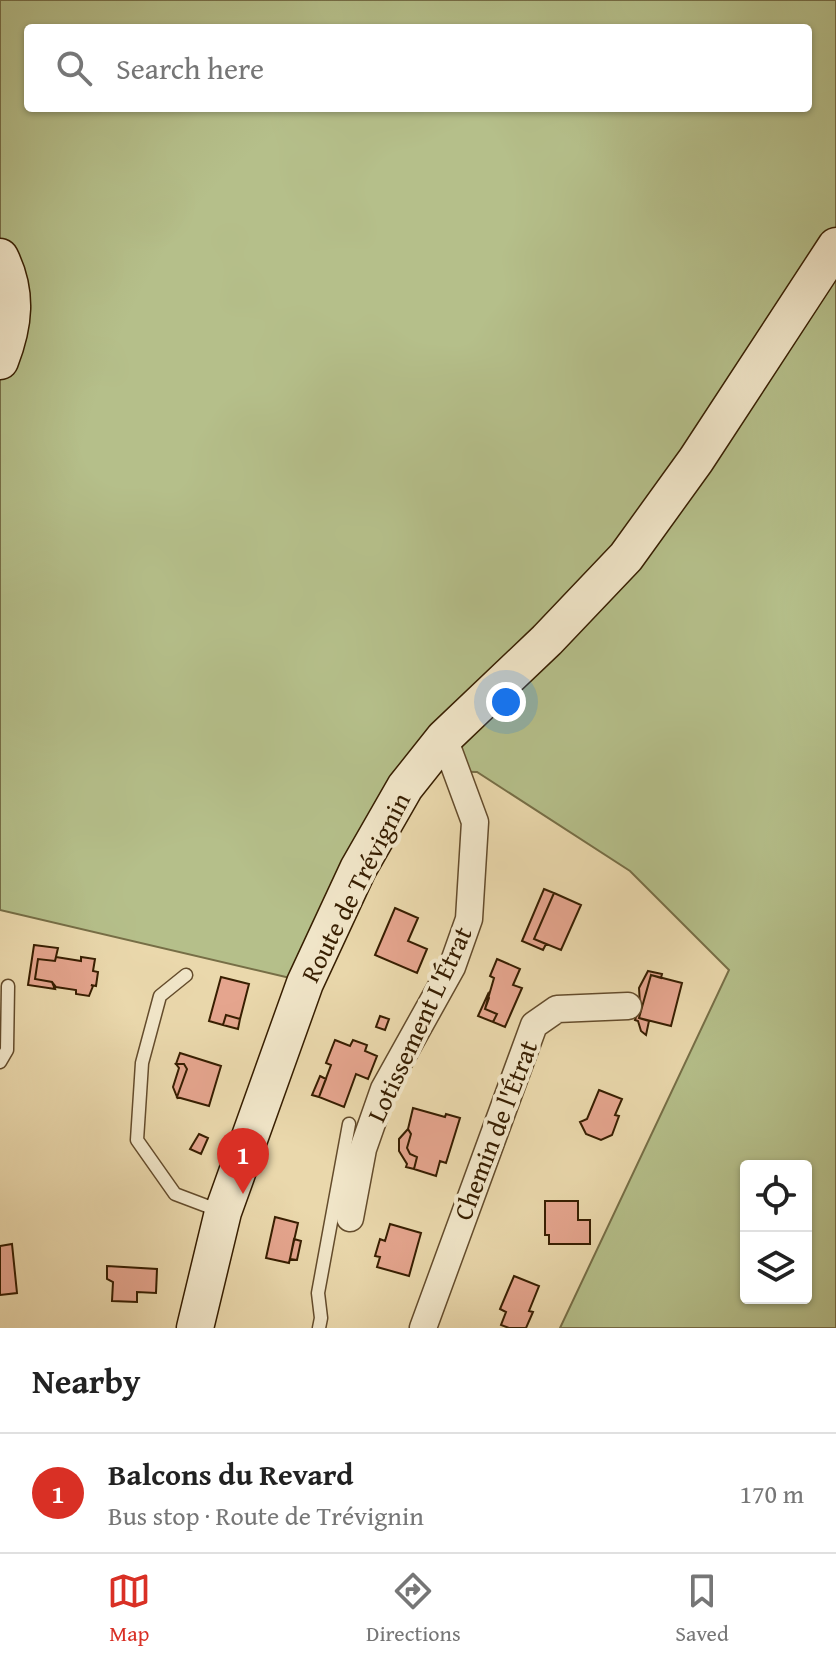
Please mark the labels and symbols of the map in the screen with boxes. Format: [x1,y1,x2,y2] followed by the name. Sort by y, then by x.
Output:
[486,682,526,722] your location
[290,785,420,989] street label: Route de Trévignin
[357,920,481,1128] street label: Lotissement L'Étrat
[443,1034,547,1226] street label: Chemin de l'Étrat
[217,1128,269,1194] pin: 1

